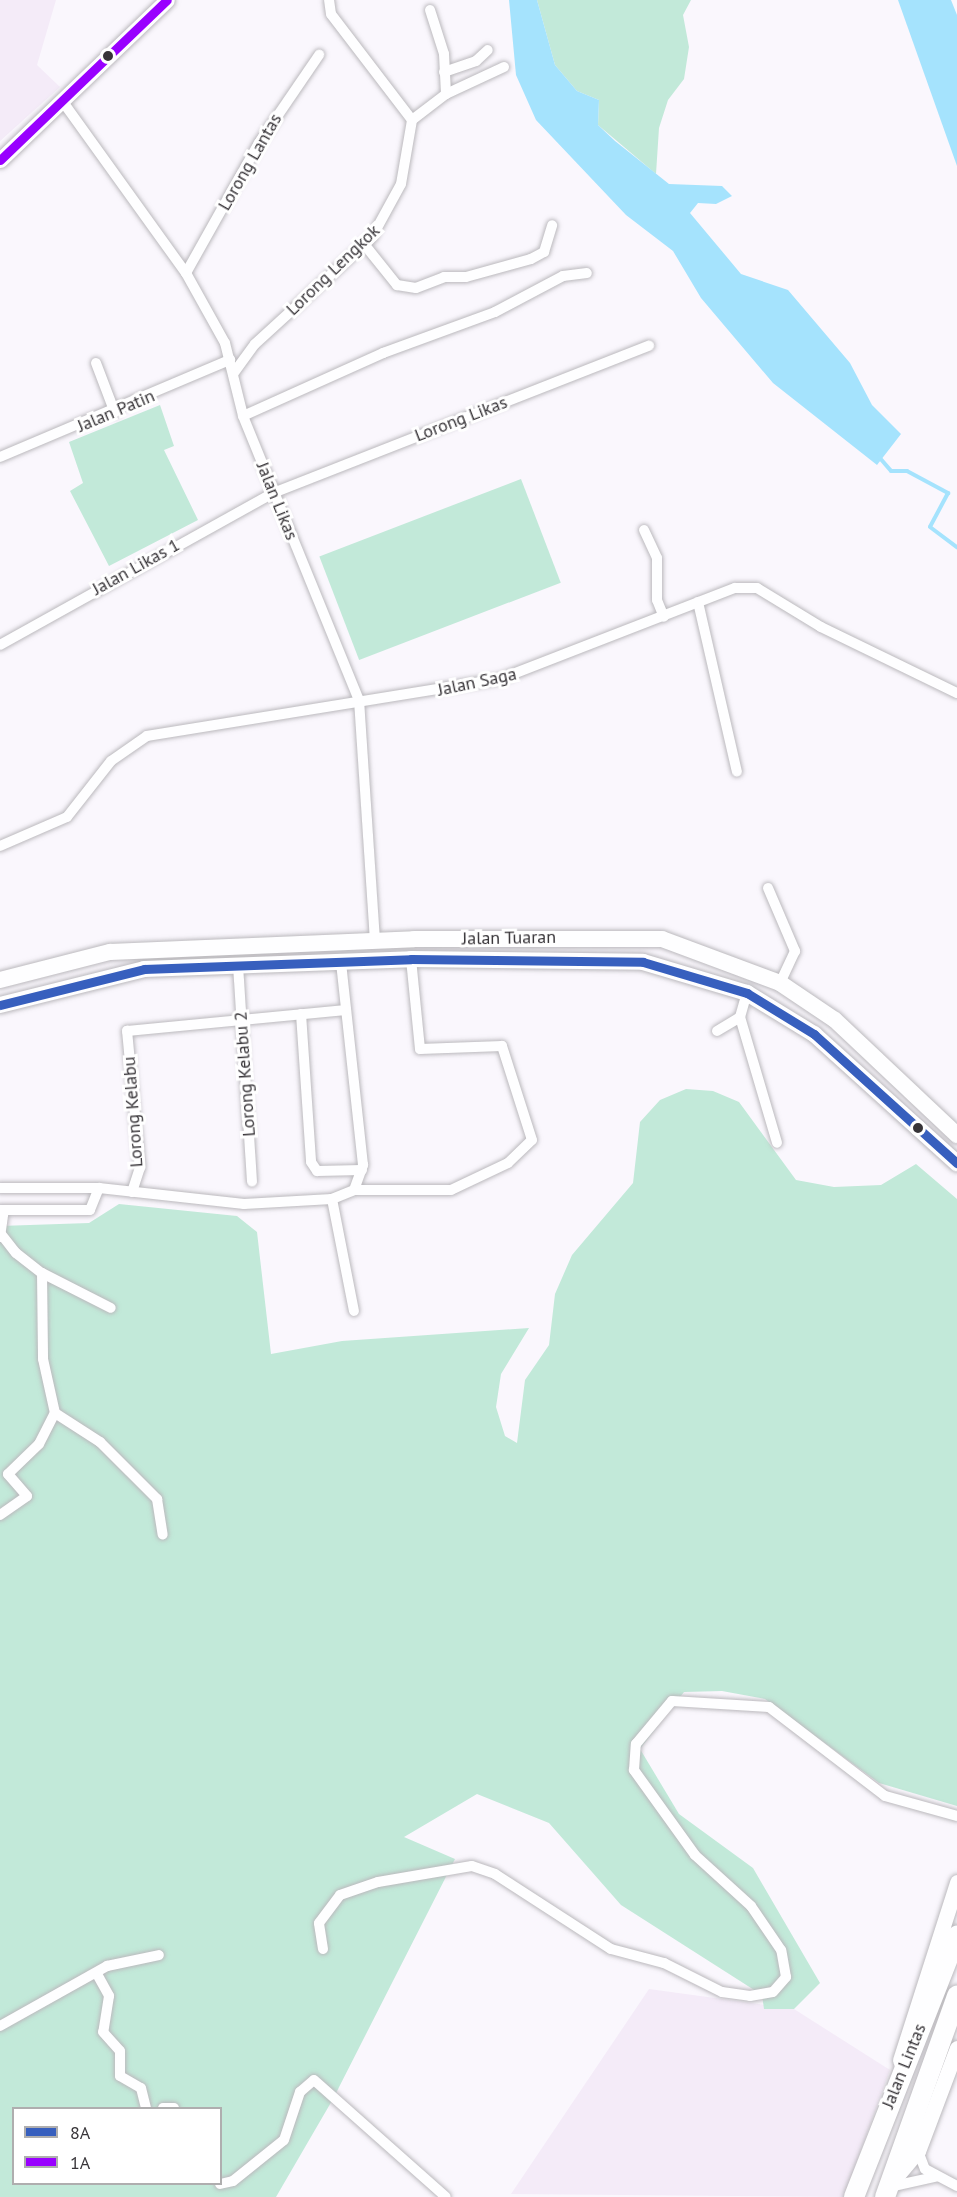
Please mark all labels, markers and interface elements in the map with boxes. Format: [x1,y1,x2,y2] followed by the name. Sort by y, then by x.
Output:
[102,50,114,62] unlabelled marker
[214,110,286,214] street label: Lorong Lantas
[282,220,384,320] street label: Lorong Lengkok
[74,385,158,437] street label: Jalan Patin
[412,391,510,447] street label: Lorong Likas
[252,459,302,543] street label: Jalan Likas
[88,534,184,600] street label: Jalan Likas 1
[436,663,518,701] street label: Jalan Saga
[462,926,556,950] street label: Jalan Tuaran
[230,1011,260,1137] street label: Lorong Kelabu 2
[118,1056,148,1168] street label: Lorong Kelabu
[912,1122,924,1134] unlabelled marker
[877,2020,931,2112] street label: Jalan Lintas
[12,2107,222,2185] legend
[70,2121,90,2144] text: 8A
[70,2151,90,2174] text: 1A

